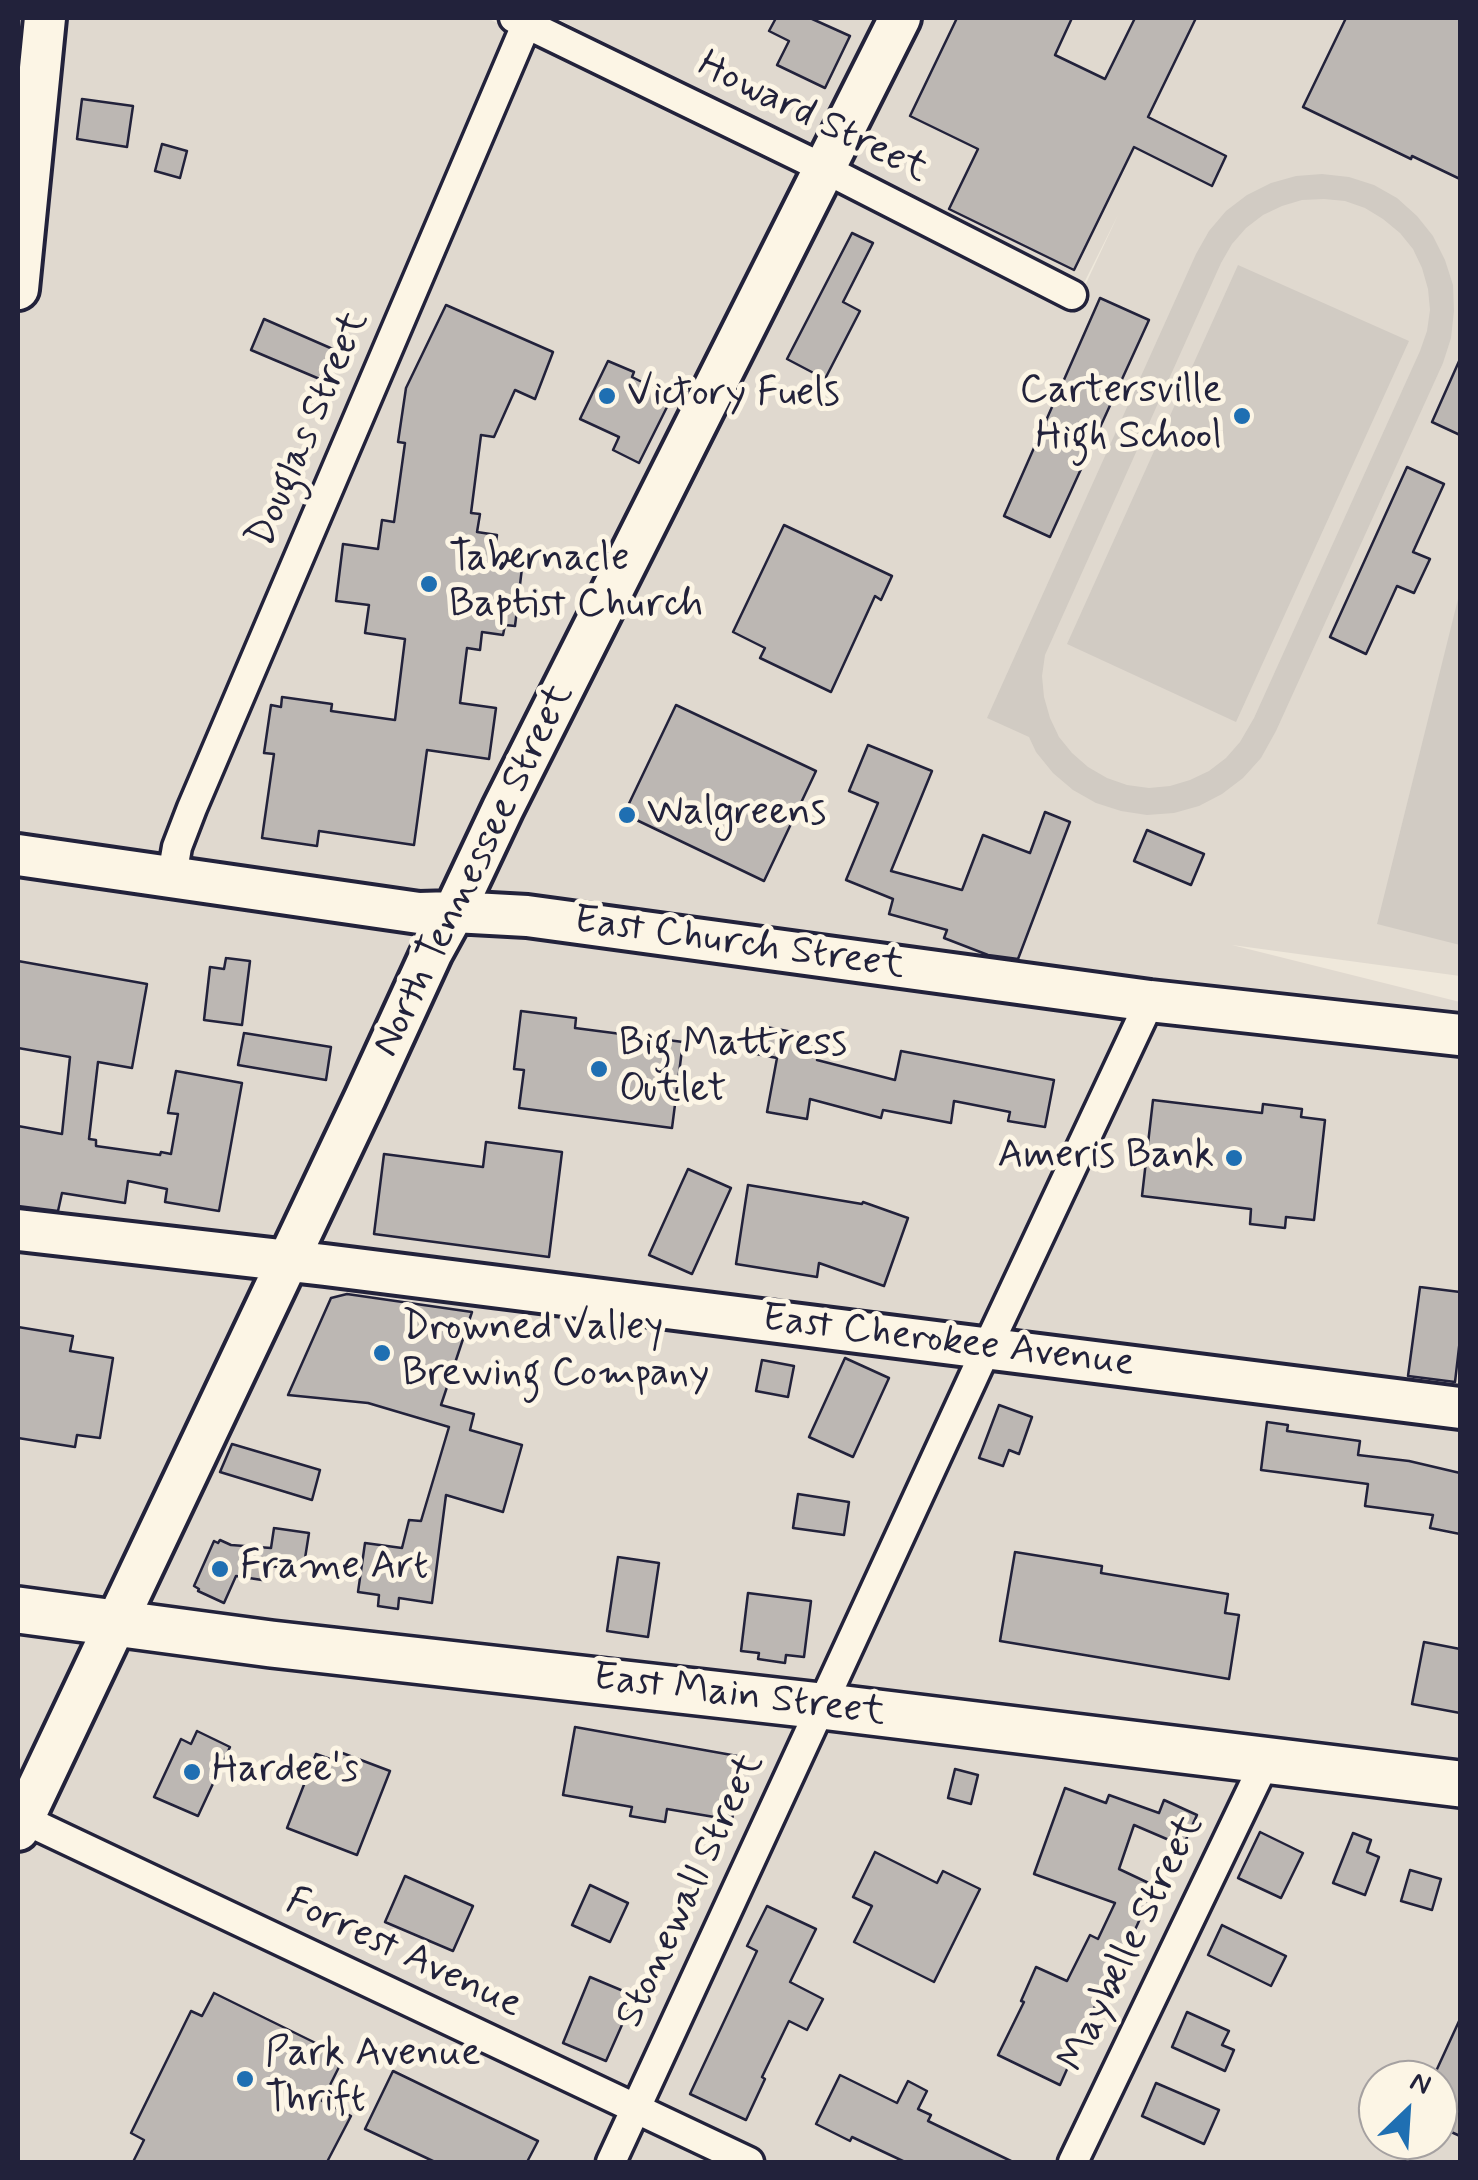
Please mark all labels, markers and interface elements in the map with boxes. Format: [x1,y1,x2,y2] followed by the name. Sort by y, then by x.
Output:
[689,43,935,195] street label: Howard Street
[239,305,381,555] street label: Douglas Street
[1019,369,1222,463] place label: Cartersville High School
[627,372,840,420] place label: Victory Fuels
[596,385,618,407] marker: Victory Fuels
[1231,405,1253,427] marker: Cartersville High School
[449,537,703,631] place label: Tabernacle Baptist Church
[418,573,440,595] marker: Tabernacle Baptist Church
[364,677,586,1065] street label: North Tennessee Street
[647,791,826,839] place label: Walgreens
[616,804,638,826] marker: Walgreens
[571,898,907,992] street label: East Church Street
[619,1022,847,1116] place label: Big Mattress Outlet
[588,1058,610,1080] marker: Big Mattress Outlet
[997,1134,1214,1182] place label: Ameris Bank
[1223,1147,1245,1169] marker: Ameris Bank
[759,1296,1137,1390] street label: East Cherokee Avenue
[402,1306,709,1400] place label: Drowned Valley Brewing Company
[371,1342,393,1364] marker: Drowned Valley Brewing Company
[240,1545,429,1593] place label: Frame Art
[209,1558,231,1580] marker: Frame Art
[590,1655,888,1739] street label: East Main Street
[607,1746,777,2036] street label: Stonewall Street
[212,1748,358,1796] place label: Hardee's
[181,1761,203,1783] marker: Hardee's
[1050,1808,1216,2080] street label: Maybelle Street
[277,1879,529,2031] street label: Forrest Avenue
[265,2032,481,2126] place label: Park Avenue Thrift
[1358,2060,1458,2160] north arrow
[1404,2063,1436,2105] text: N
[234,2068,256,2090] marker: Park Avenue Thrift

